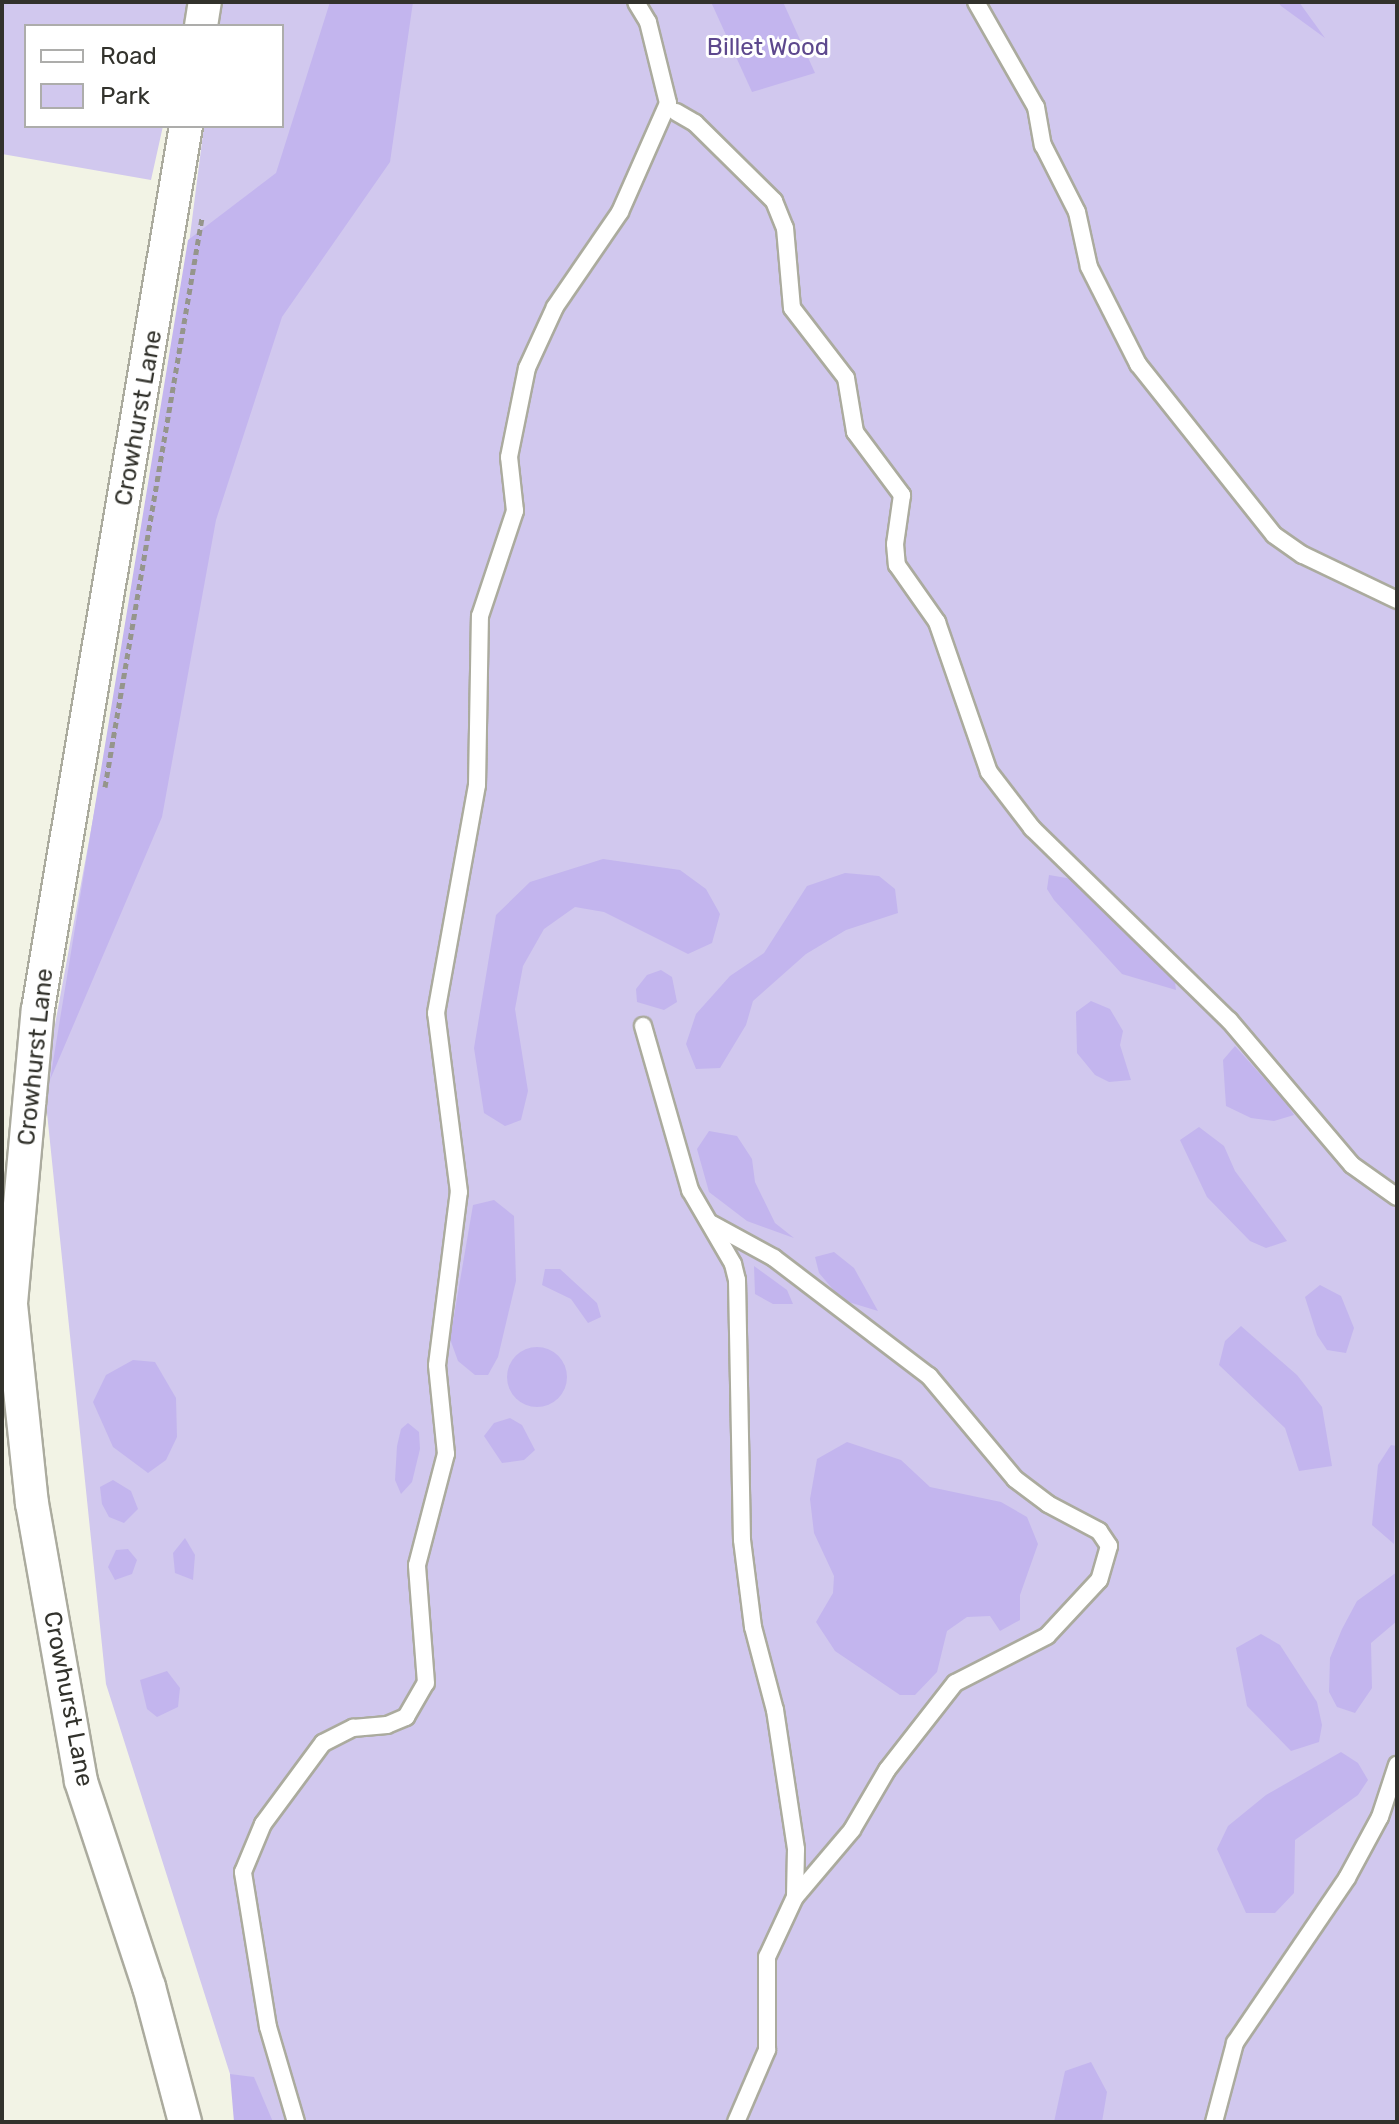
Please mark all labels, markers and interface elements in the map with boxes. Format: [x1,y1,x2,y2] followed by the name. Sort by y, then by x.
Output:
[24,24,284,128] legend
[707,34,829,62] park label: Billet Wood
[100,42,157,70] text: Road
[100,82,150,110] text: Park
[109,328,169,508] street label: Crowhurst Lane
[12,967,60,1147] street label: Crowhurst Lane
[37,1609,99,1789] street label: Crowhurst Lane

